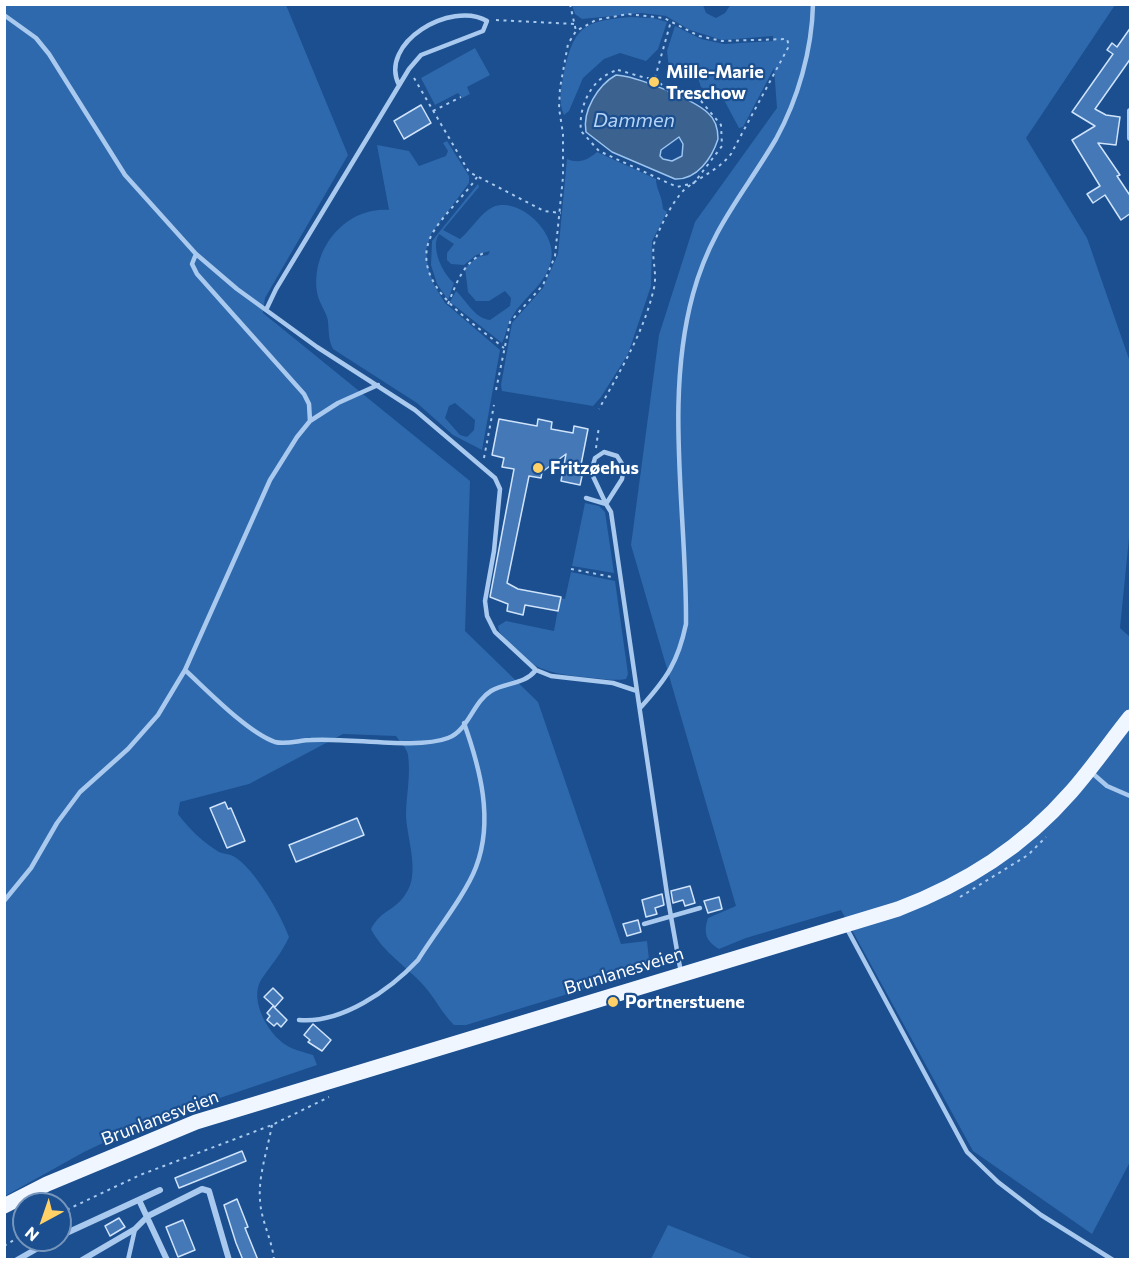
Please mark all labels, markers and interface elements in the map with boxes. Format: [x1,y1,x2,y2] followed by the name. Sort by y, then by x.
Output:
[666,61,764,104] place label: Mille-Marie Treschow
[647,75,661,89] marker: Mille-Marie Treschow
[593,108,675,132] water label: Dammen
[550,457,639,479] place label: Fritzøehus
[531,461,545,475] marker: Fritzøehus
[562,943,686,999] street label: Brunlanesveien
[625,991,745,1013] place label: Portnerstuene
[606,995,620,1009] marker: Portnerstuene
[98,1086,222,1150] street label: Brunlanesveien
[12,1192,72,1252] north arrow
[21,1224,42,1246] text: N

